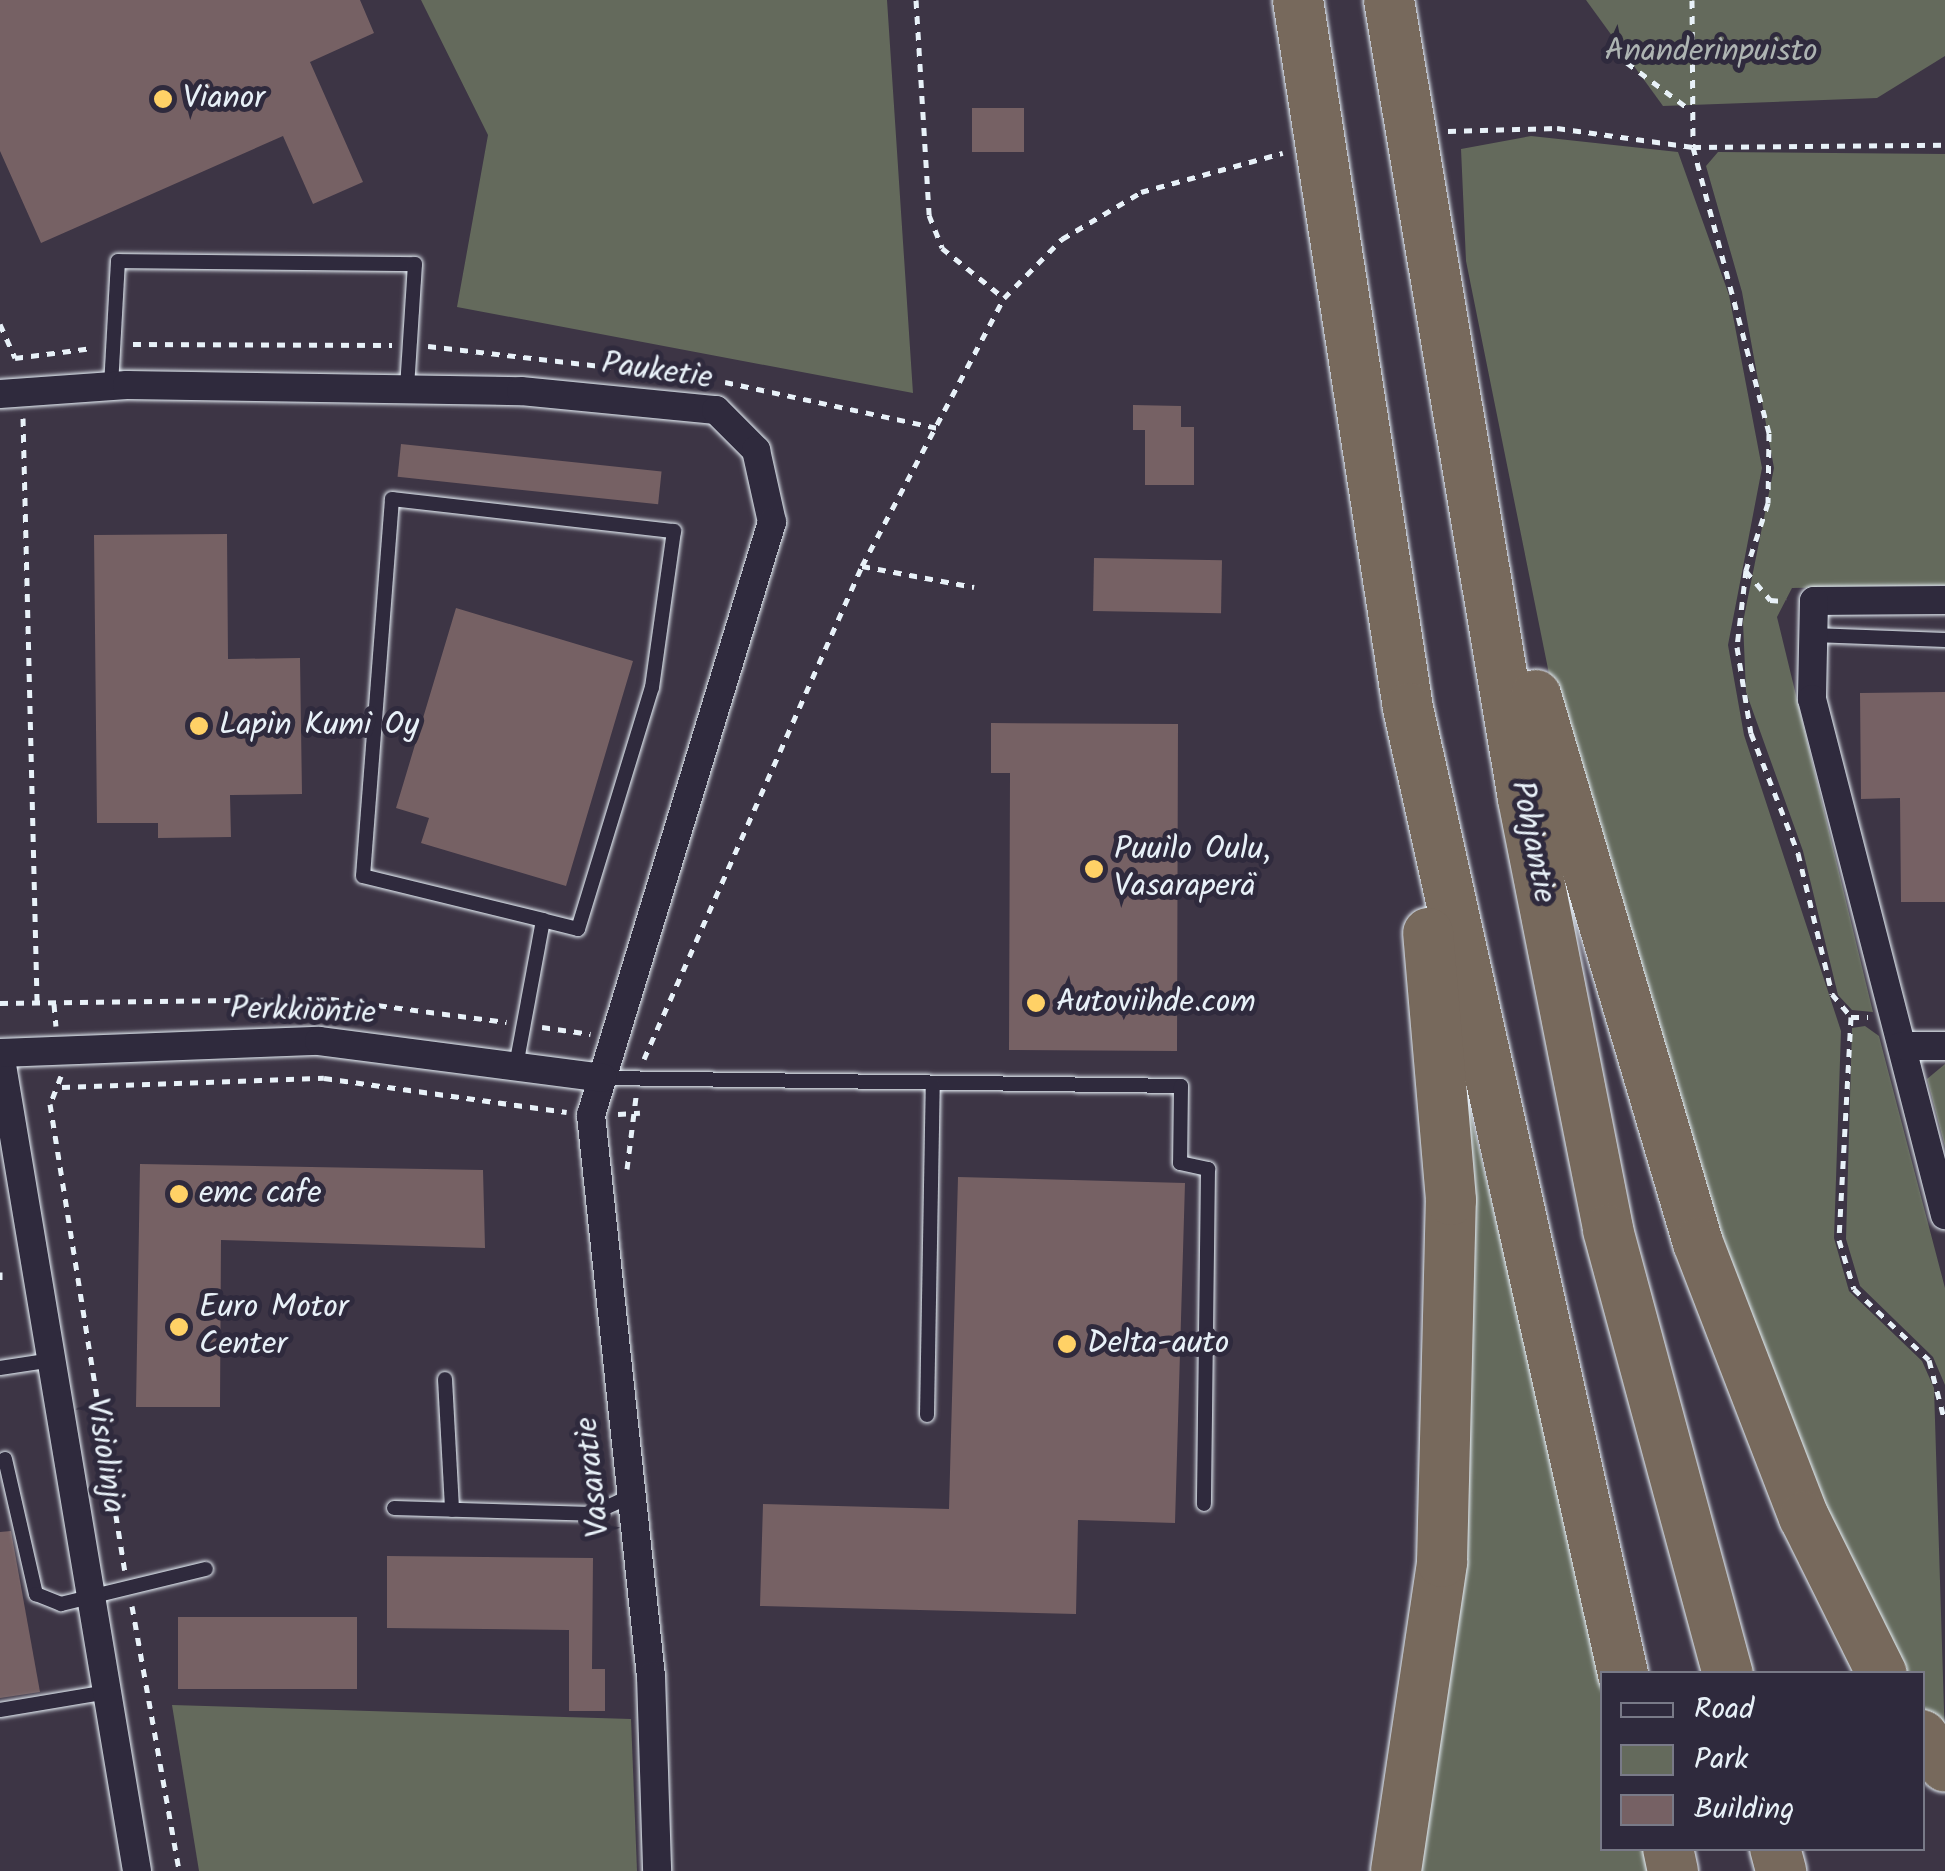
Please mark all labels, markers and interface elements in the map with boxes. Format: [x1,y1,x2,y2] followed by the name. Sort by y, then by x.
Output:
[1604,33,1818,71] park label: Ananderinpuisto
[183,80,265,118] place label: Vianor
[152,88,174,110] marker: Vianor
[599,345,715,399] street label: Pauketie
[219,707,419,745] place label: Lapin Kumi Oy
[188,715,210,737] marker: Lapin Kumi Oy
[1501,778,1563,906] street label: Pohjantie
[1114,832,1270,907] place label: Puuilo Oulu, Vasaraperä
[1083,858,1105,880] marker: Puuilo Oulu, Vasaraperä
[1056,984,1256,1022] place label: Autoviihde.com
[229,990,377,1034] street label: Perkkiöntie
[1025,992,1047,1014] marker: Autoviihde.com
[199,1175,322,1213] place label: emc cafe
[168,1183,190,1205] marker: emc cafe
[199,1290,348,1365] place label: Euro Motor Center
[168,1316,190,1338] marker: Euro Motor Center
[1087,1325,1229,1363] place label: Delta-auto
[1056,1333,1078,1355] marker: Delta-auto
[76,1396,132,1516] street label: Visiolinja
[569,1415,619,1539] street label: Vasaratie
[1600,1671,1925,1851] legend
[1694,1686,1754,1734] text: Road
[1694,1736,1748,1784] text: Park
[1694,1786,1794,1834] text: Building

